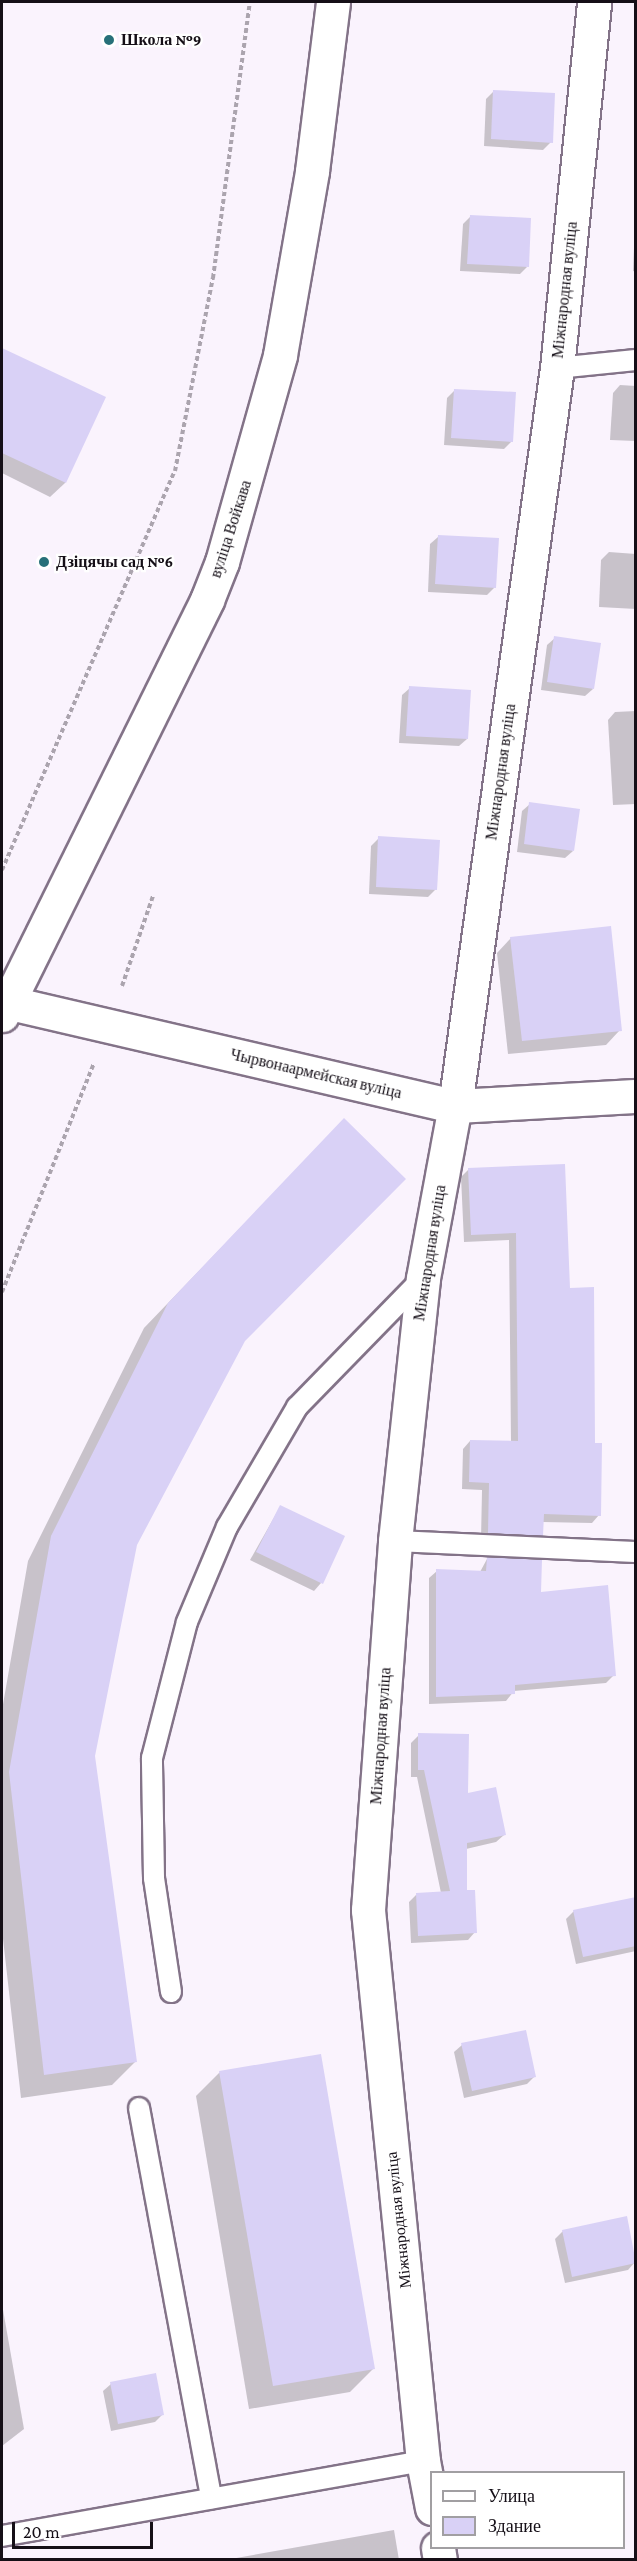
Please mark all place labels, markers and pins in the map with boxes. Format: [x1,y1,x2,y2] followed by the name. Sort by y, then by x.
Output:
[121,30,201,50] place label: Школа №9
[102,33,116,47] marker: Школа №9
[56,552,173,572] place label: Дзіцячы сад №6
[37,555,51,569] marker: Дзіцячы сад №6

